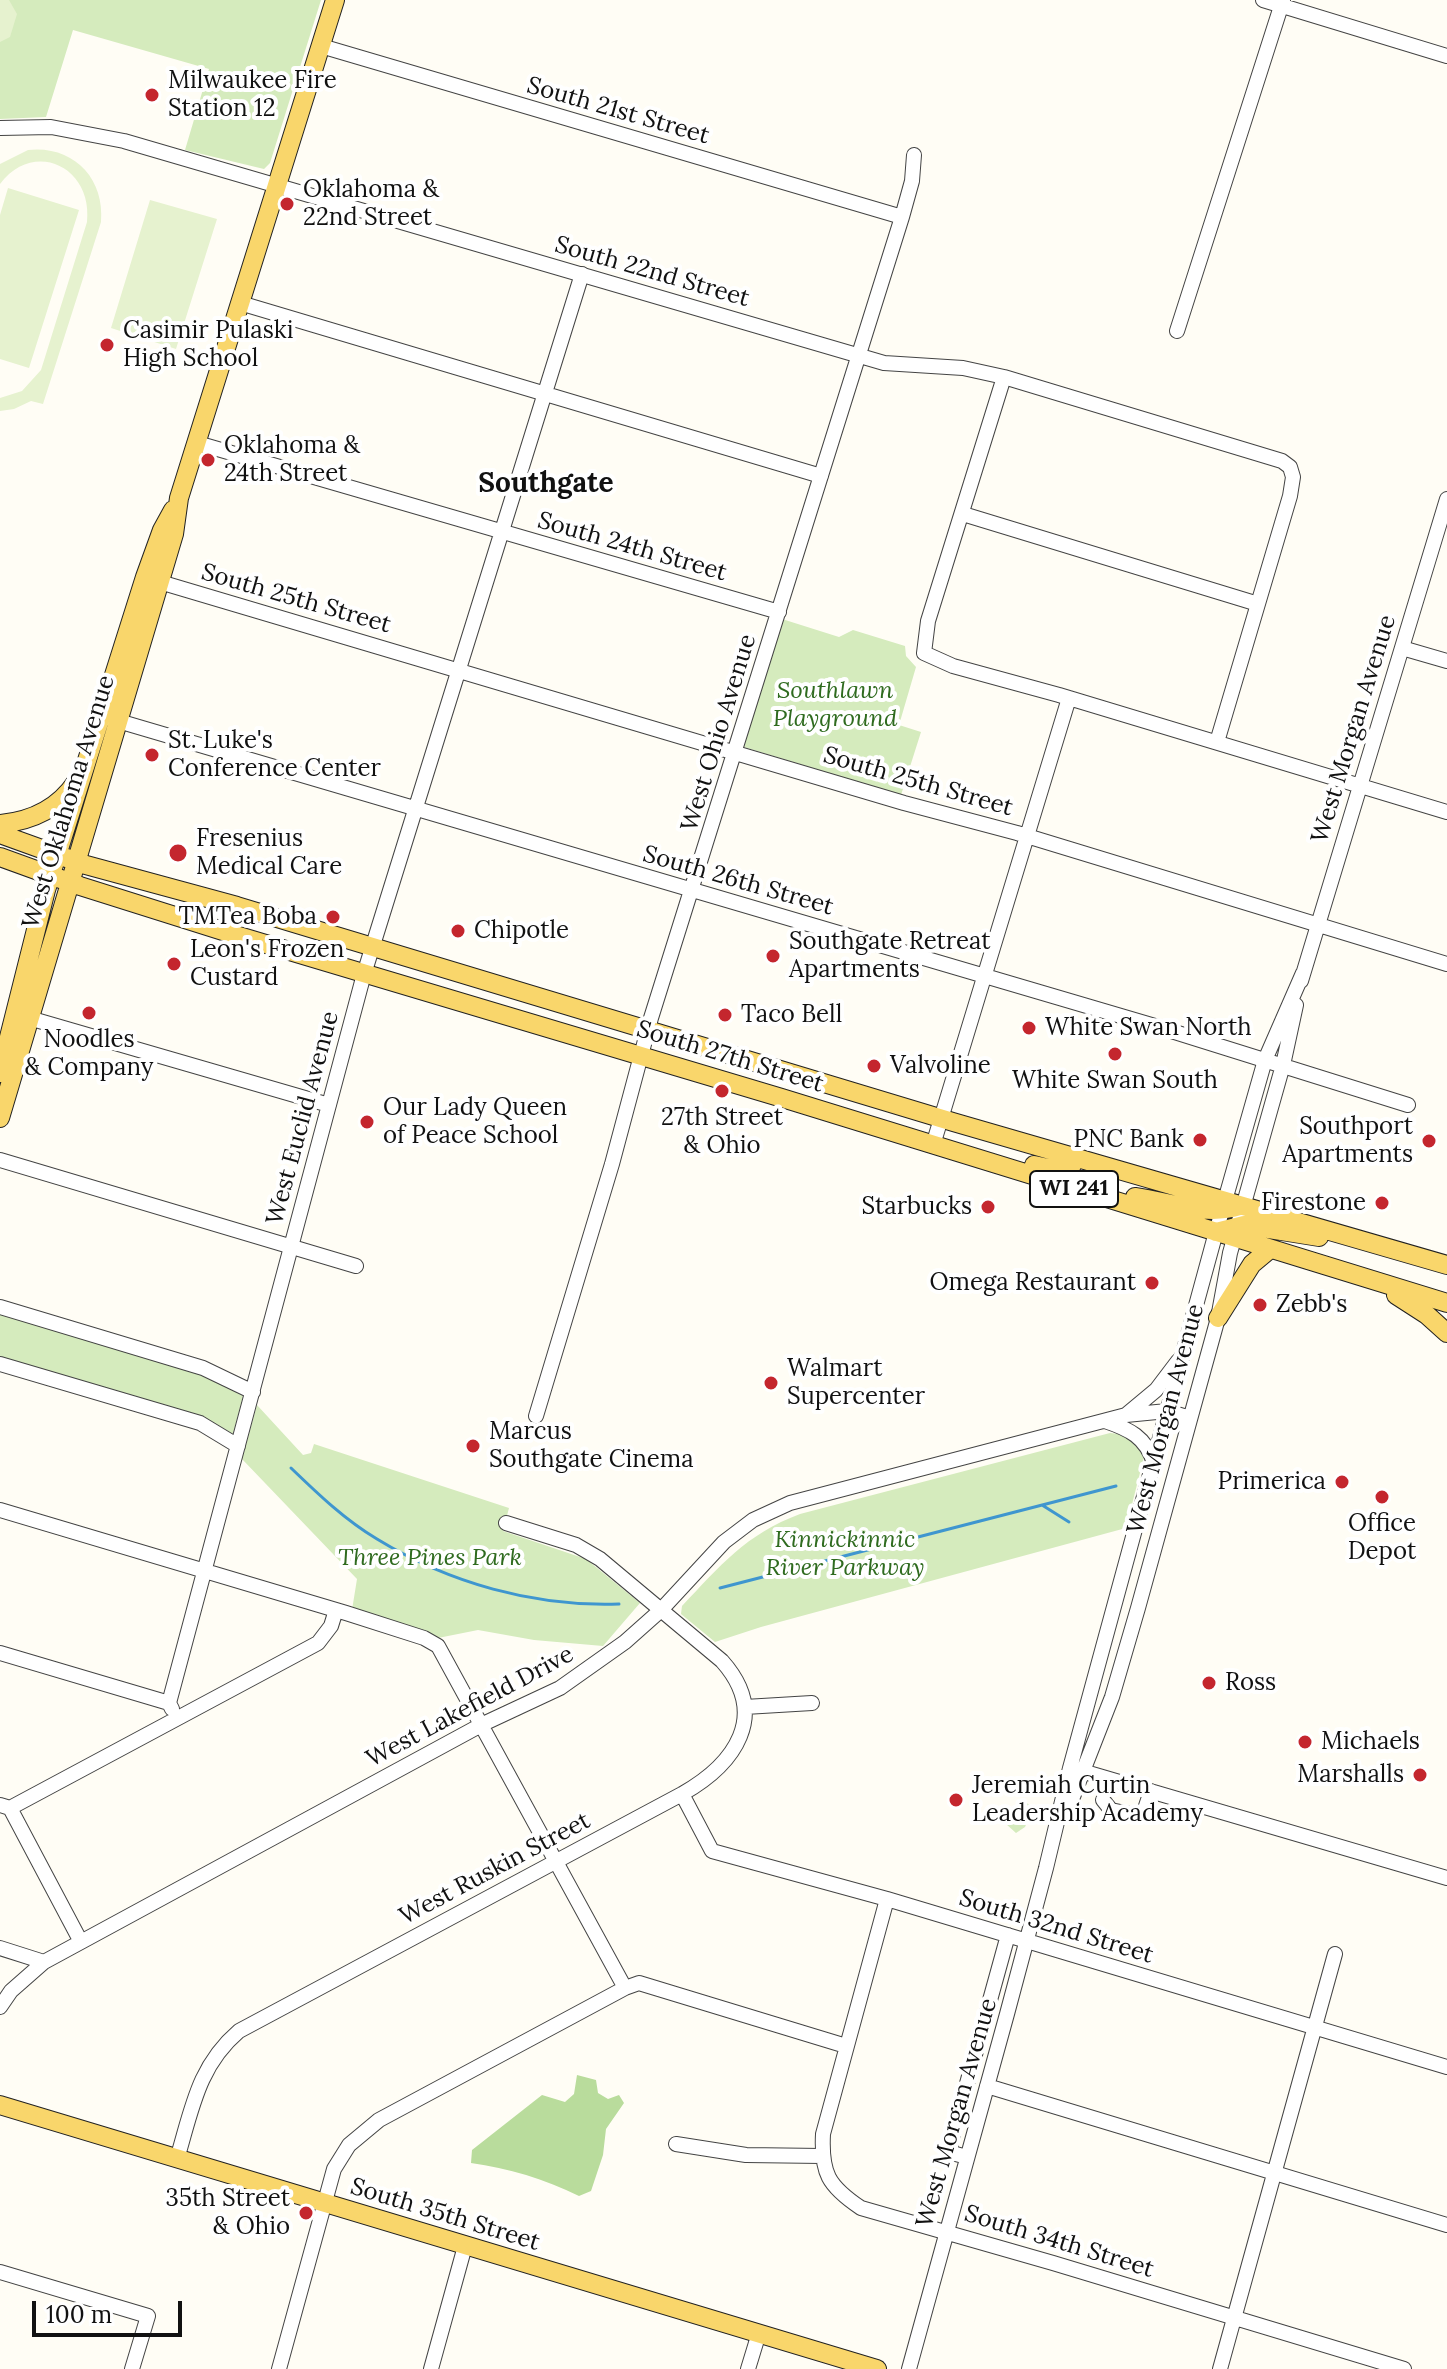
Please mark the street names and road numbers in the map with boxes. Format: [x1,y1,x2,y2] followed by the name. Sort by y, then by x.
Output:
[524,71,712,151] street label: South 21st Street
[551,230,753,314] street label: South 22nd Street
[534,506,730,588] street label: South 24th Street
[198,558,394,640] street label: South 25th Street
[1306,612,1402,846] street label: West Morgan Avenue
[675,631,763,835] street label: West Ohio Avenue
[17,672,121,932] street label: West Oklahoma Avenue
[820,741,1016,823] street label: South 25th Street
[639,840,837,922] street label: South 26th Street
[261,1008,345,1228] street label: West Euclid Avenue
[633,1015,827,1099] street label: South 27th Street
[1030,1171,1118,1207] road number: WI 241
[1121,1301,1211,1537] street label: West Morgan Avenue
[362,1640,578,1774] street label: West Lakefield Drive
[395,1807,595,1931] street label: West Ruskin Street
[955,1884,1157,1970] street label: South 32nd Street
[911,1995,1003,2231] street label: West Morgan Avenue
[347,2173,543,2257] street label: South 35th Street
[961,2200,1157,2284] street label: South 34th Street

